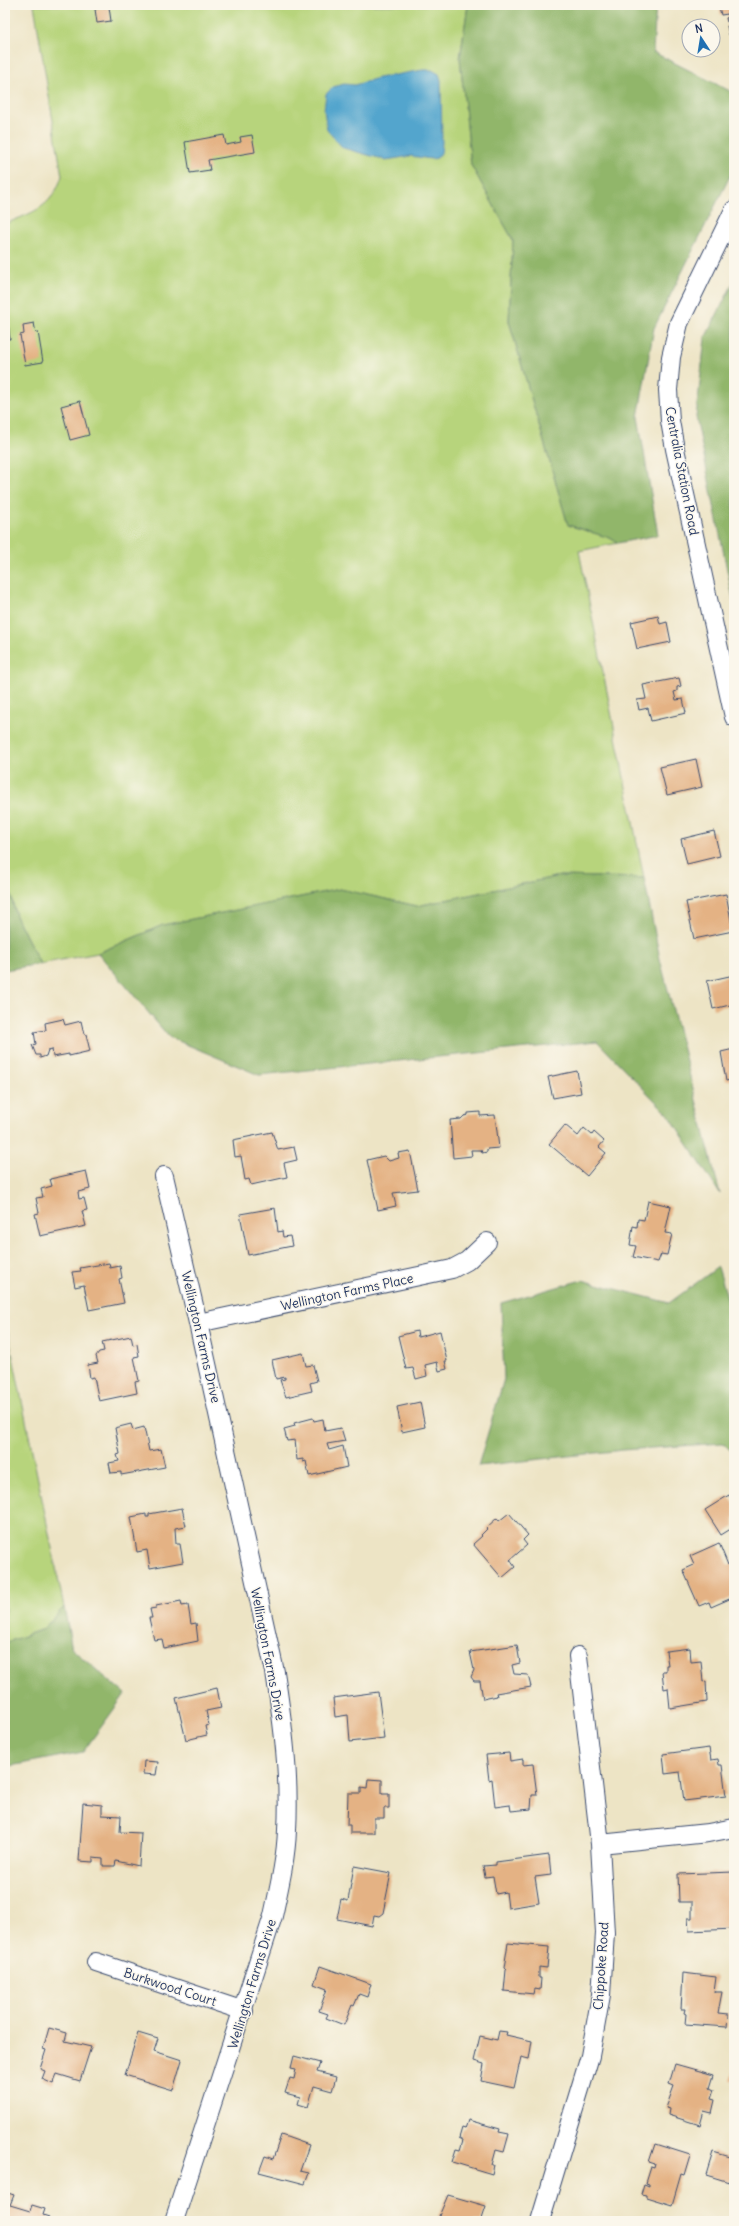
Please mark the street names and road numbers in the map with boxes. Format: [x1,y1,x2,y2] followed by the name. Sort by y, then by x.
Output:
[661,405,703,537] street label: Centralia Station Road
[178,1269,224,1405] street label: Wellington Farms Drive
[279,1270,415,1314] street label: Wellington Farms Place
[247,1586,289,1722] street label: Wellington Farms Drive
[224,1917,280,2051] street label: Wellington Farms Drive
[589,1921,613,2011] street label: Chippoke Road
[121,1964,219,2010] street label: Burkwood Court

